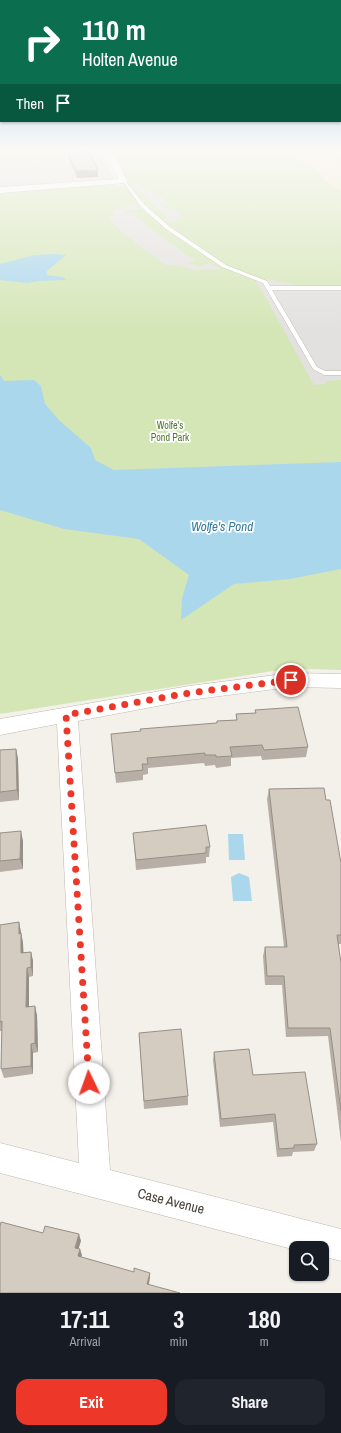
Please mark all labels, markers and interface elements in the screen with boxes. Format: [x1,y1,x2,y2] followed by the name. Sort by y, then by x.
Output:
[82,11,146,49] text: 110 m
[16,16,68,68] icon: right
[82,47,178,72] text: Holten Avenue
[52,92,74,114] icon: arrive
[16,93,44,114] text: Then
[151,419,190,444] park label: Wolfe's Pond Park
[191,518,253,535] water label: Wolfe's Pond
[274,663,308,697] pin
[280,669,302,691] icon: arrive
[68,1062,110,1104] position arrow
[136,1184,206,1218] street label: Case Avenue
[289,1241,329,1281] map controls
[289,1241,329,1281] button: search
[60,1303,110,1335] text: 17:11
[173,1303,184,1335] text: 3
[248,1303,281,1335] text: 180
[70,1333,100,1350] text: Arrival
[170,1333,188,1350] text: min
[260,1333,269,1350] text: m
[16,1379,167,1425] button: Exit
[175,1379,325,1425] button: Share

